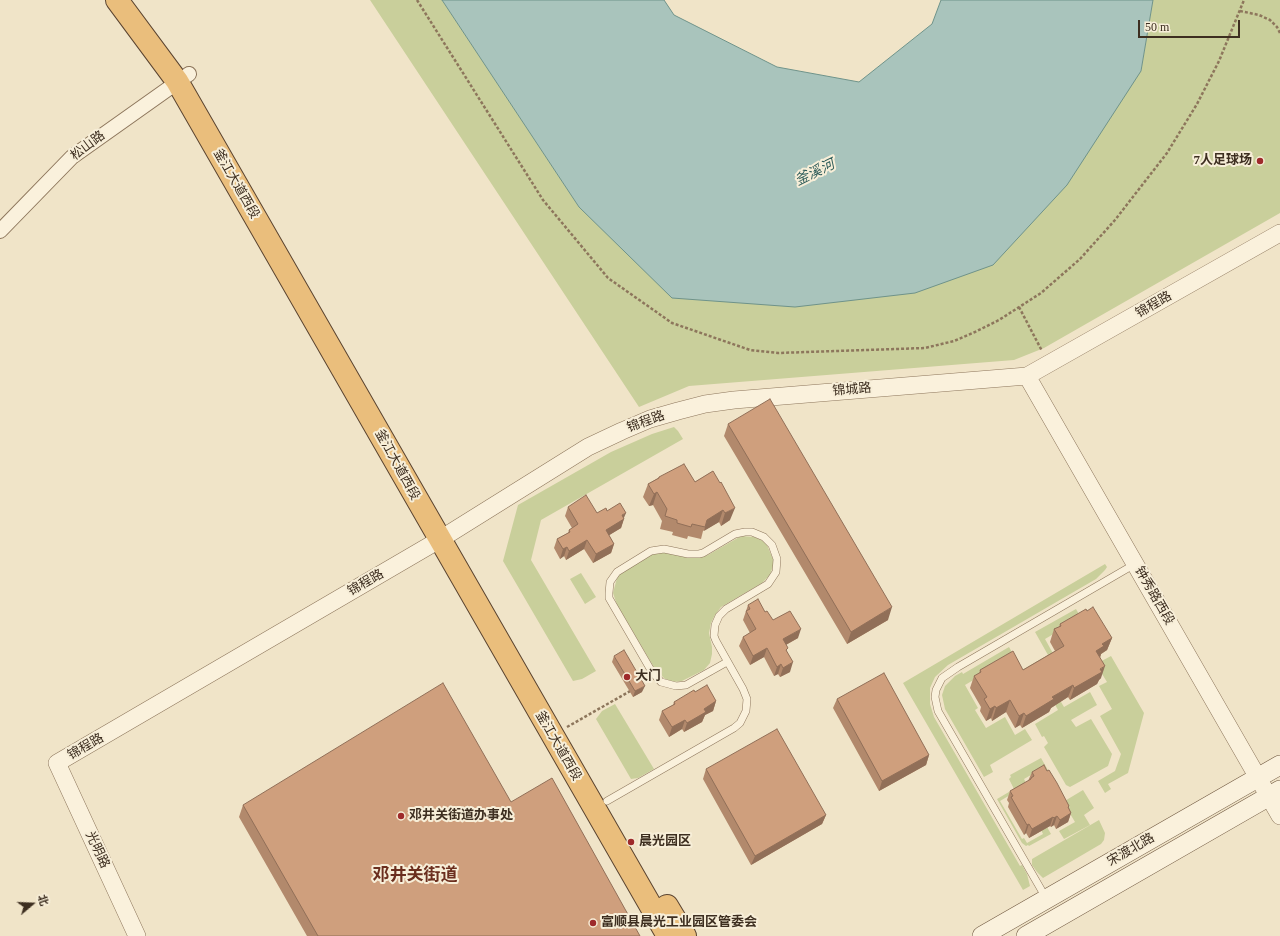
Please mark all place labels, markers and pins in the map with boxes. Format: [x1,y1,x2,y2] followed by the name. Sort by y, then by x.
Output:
[1194,153,1252,169] place label: 7人足球场
[1255,156,1265,166] marker: 7人足球场
[635,669,661,685] place label: 大门
[622,672,632,682] marker: 大门
[409,808,513,824] place label: 邓井关街道办事处
[396,811,406,821] marker: 邓井关街道办事处
[639,834,691,850] place label: 晨光园区
[626,837,636,847] marker: 晨光园区
[601,915,757,931] place label: 富顺县晨光工业园区管委会
[588,918,598,928] marker: 富顺县晨光工业园区管委会

